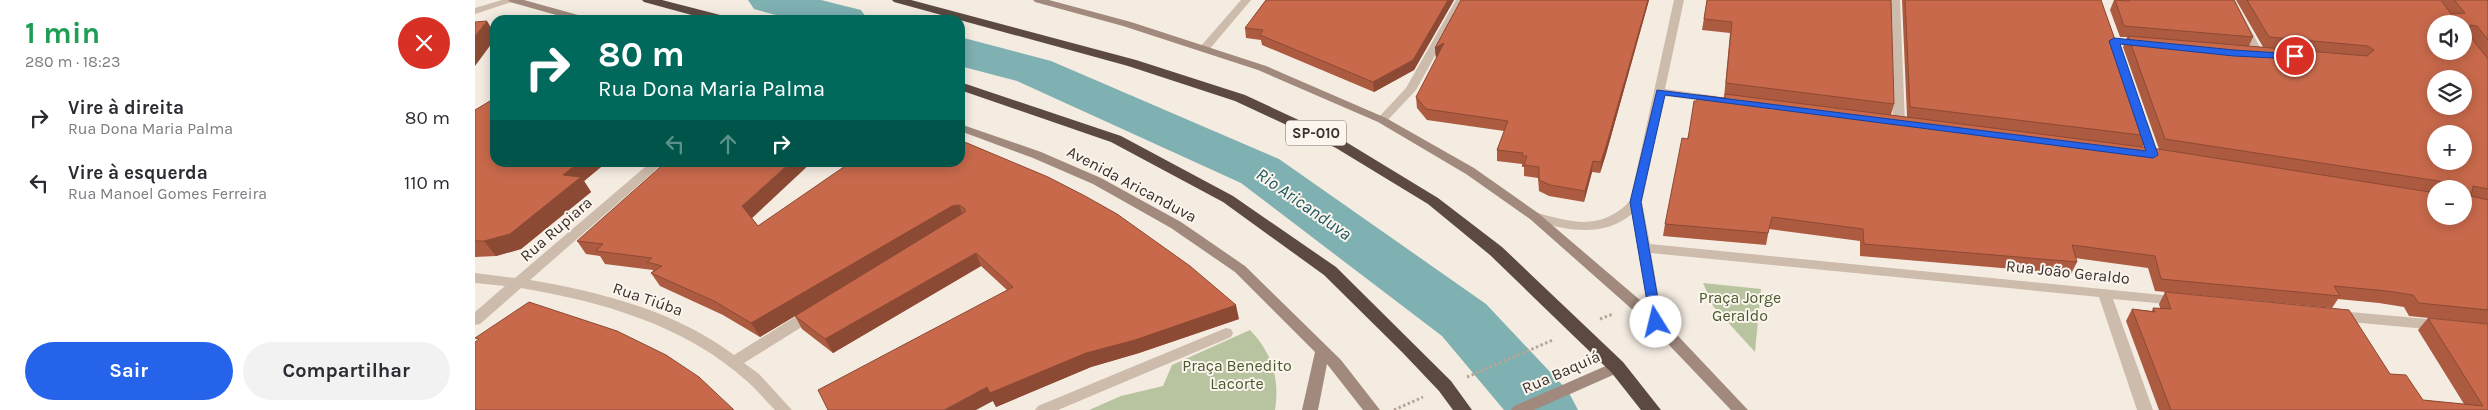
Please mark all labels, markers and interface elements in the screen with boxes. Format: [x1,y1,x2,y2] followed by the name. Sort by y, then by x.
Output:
[25,15,100,51] text: 1 min
[2427,15,2472,225] map controls
[2427,15,2472,60] button: sound
[398,17,450,69] button: close
[598,34,685,75] text: 80 m
[515,35,580,100] icon: right
[2274,35,2316,77] pin
[2281,42,2309,70] icon: arrive
[25,52,120,71] text: 280 m · 18:23
[2427,70,2472,115] button: layers
[598,76,825,102] text: Rua Dona Maria Palma
[68,97,184,119] text: Vire à direita
[25,104,53,132] icon: right
[405,107,450,129] text: 80 m
[68,119,233,138] text: Rua Dona Maria Palma
[1286,120,1346,146] road number: SP-010
[2427,125,2472,170] button: +
[661,130,689,158] icon: left
[714,130,742,158] icon: ahead
[767,130,795,158] icon: right
[1064,142,1200,226] street label: Avenida Aricanduva
[68,162,208,184] text: Vire à esquerda
[1252,163,1356,245] water label: Rio Aricanduva
[25,169,53,197] icon: left
[404,172,450,194] text: 110 m
[2427,180,2472,225] button: −
[68,184,267,203] text: Rua Manoel Gomes Ferreira
[516,193,596,265] street label: Rua Rupiara
[2005,256,2131,288] street label: Rua João Geraldo
[610,278,686,320] street label: Rua Tiúba
[1699,288,1781,325] park label: Praça Jorge Geraldo
[1629,295,1681,347] position arrow
[25,342,233,400] button: Sair
[243,342,450,400] button: Compartilhar
[1519,346,1603,398] street label: Rua Baquiá
[1182,356,1292,393] park label: Praça Benedito Lacorte

